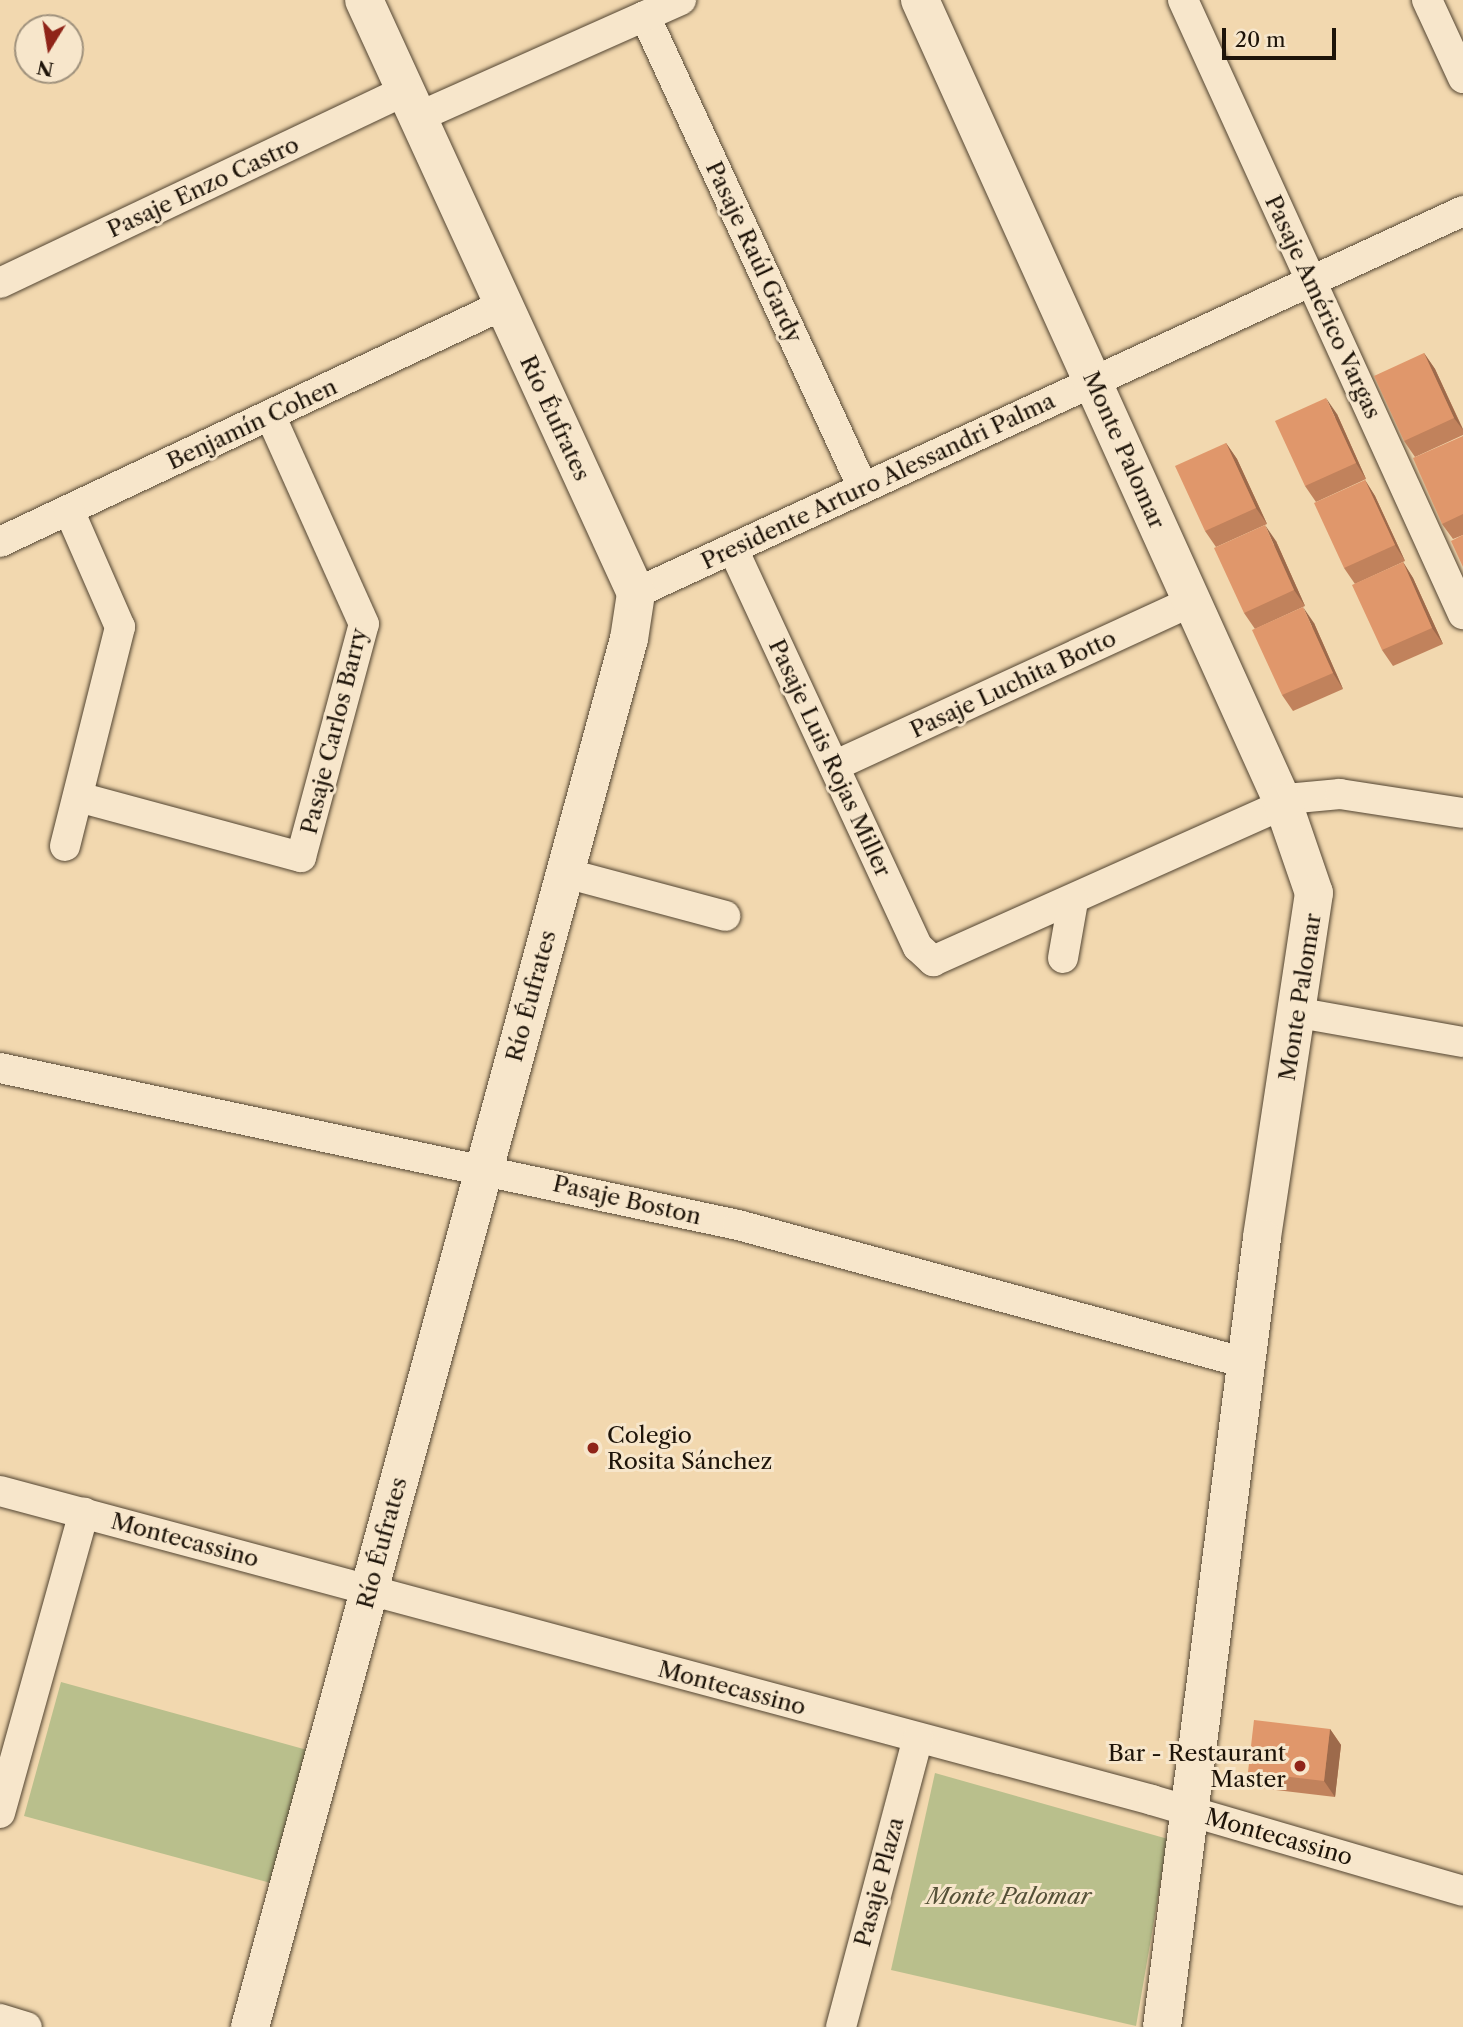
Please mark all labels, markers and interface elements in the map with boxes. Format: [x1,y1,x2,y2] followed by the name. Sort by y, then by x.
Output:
[14,14,84,84] north arrow
[1225,14,1339,58] scale bar
[1235,27,1286,52] text: 20 m
[35,55,56,81] text: N
[103,130,303,244] street label: Pasaje Enzo Castro
[700,157,808,347] street label: Pasaje Raúl Gardy
[1259,190,1387,424] street label: Pasaje Américo Vargas
[514,351,596,485] street label: Río Éufrates
[1077,367,1171,533] street label: Monte Palomar
[163,373,341,475] street label: Benjamín Cohen
[696,386,1060,576] street label: Presidente Arturo Alessandri Palma
[906,624,1120,744] street label: Pasaje Luchita Botto
[295,625,373,837] street label: Pasaje Carlos Barry
[763,635,897,881] street label: Pasaje Luis Rojas Miller
[1273,911,1327,1083] street label: Monte Palomar
[500,927,562,1065] street label: Río Éufrates
[550,1170,704,1230] street label: Pasaje Boston
[607,1421,773,1475] place label: Colegio Rosita Sánchez
[585,1440,601,1456] marker: Colegio Rosita Sánchez
[351,1474,413,1612] street label: Río Éufrates
[108,1507,262,1573] street label: Montecassino
[655,1655,809,1721] street label: Montecassino
[1107,1739,1286,1793] place label: Bar - Restaurant Master
[1292,1758,1308,1774] marker: Bar - Restaurant Master
[1202,1803,1356,1871] street label: Montecassino
[848,1814,910,1950] street label: Pasaje Plaza
[927,1882,1091,1910] park label: Monte Palomar

